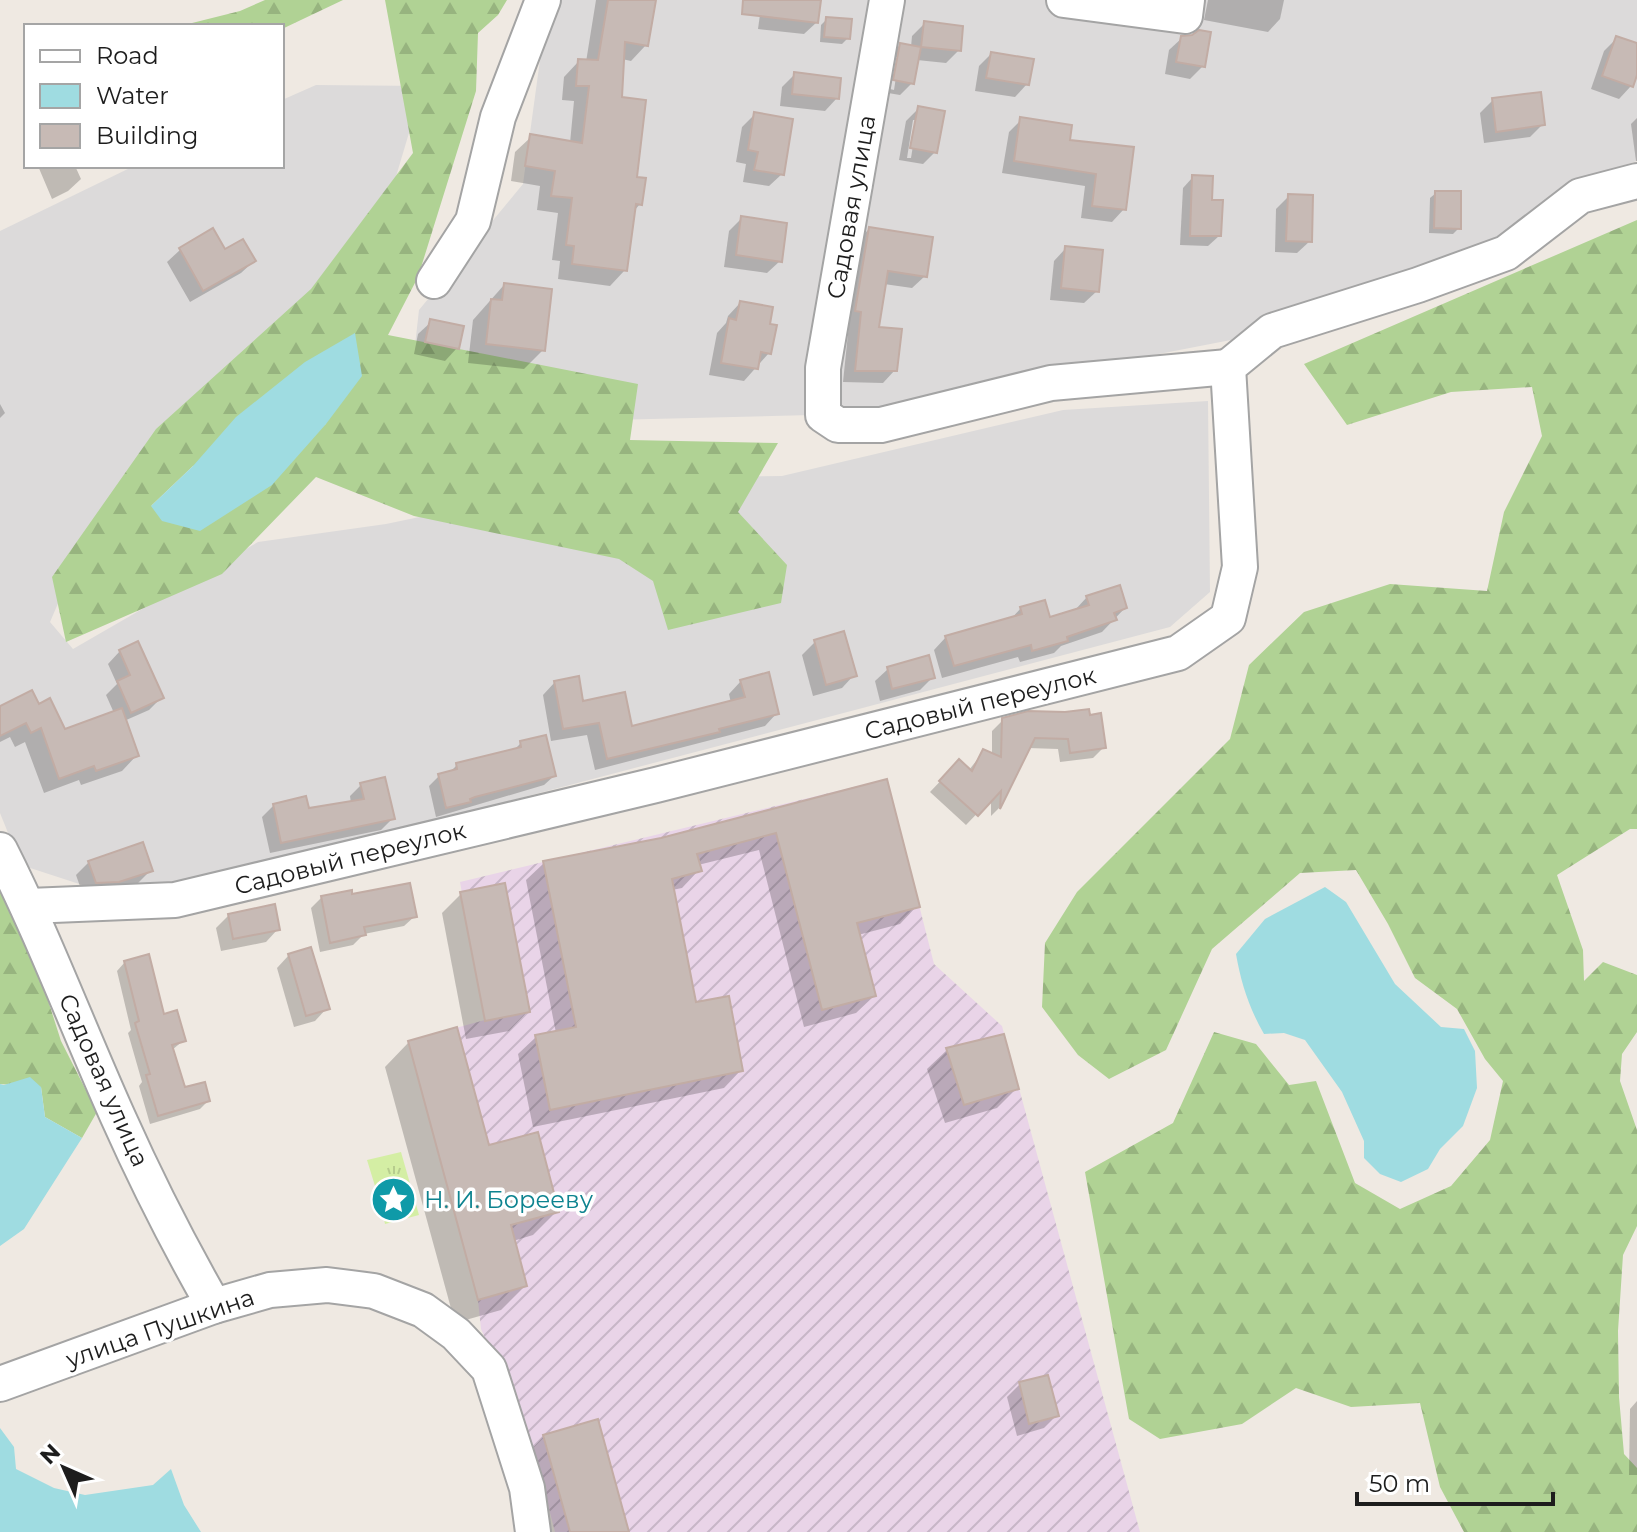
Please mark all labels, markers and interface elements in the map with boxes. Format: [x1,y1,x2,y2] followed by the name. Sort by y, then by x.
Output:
[24,24,284,168] legend
[96,41,159,70] text: Road
[96,81,169,110] text: Water
[821,113,881,301] street label: Садовая улица
[96,121,199,150] text: Building
[861,660,1099,746] street label: Садовый переулок
[231,815,469,901] street label: Садовый переулок
[53,989,155,1171] street label: Садовая улица
[369,1175,417,1223] place icon: Н. И. Борееву
[424,1185,594,1214] place label: Н. И. Борееву
[61,1282,258,1374] street label: улица Пушкина
[24,1428,104,1508] north arrow
[34,1438,66,1470] text: N
[1357,1456,1553,1506] scale bar
[1369,1469,1430,1498] text: 50 m

